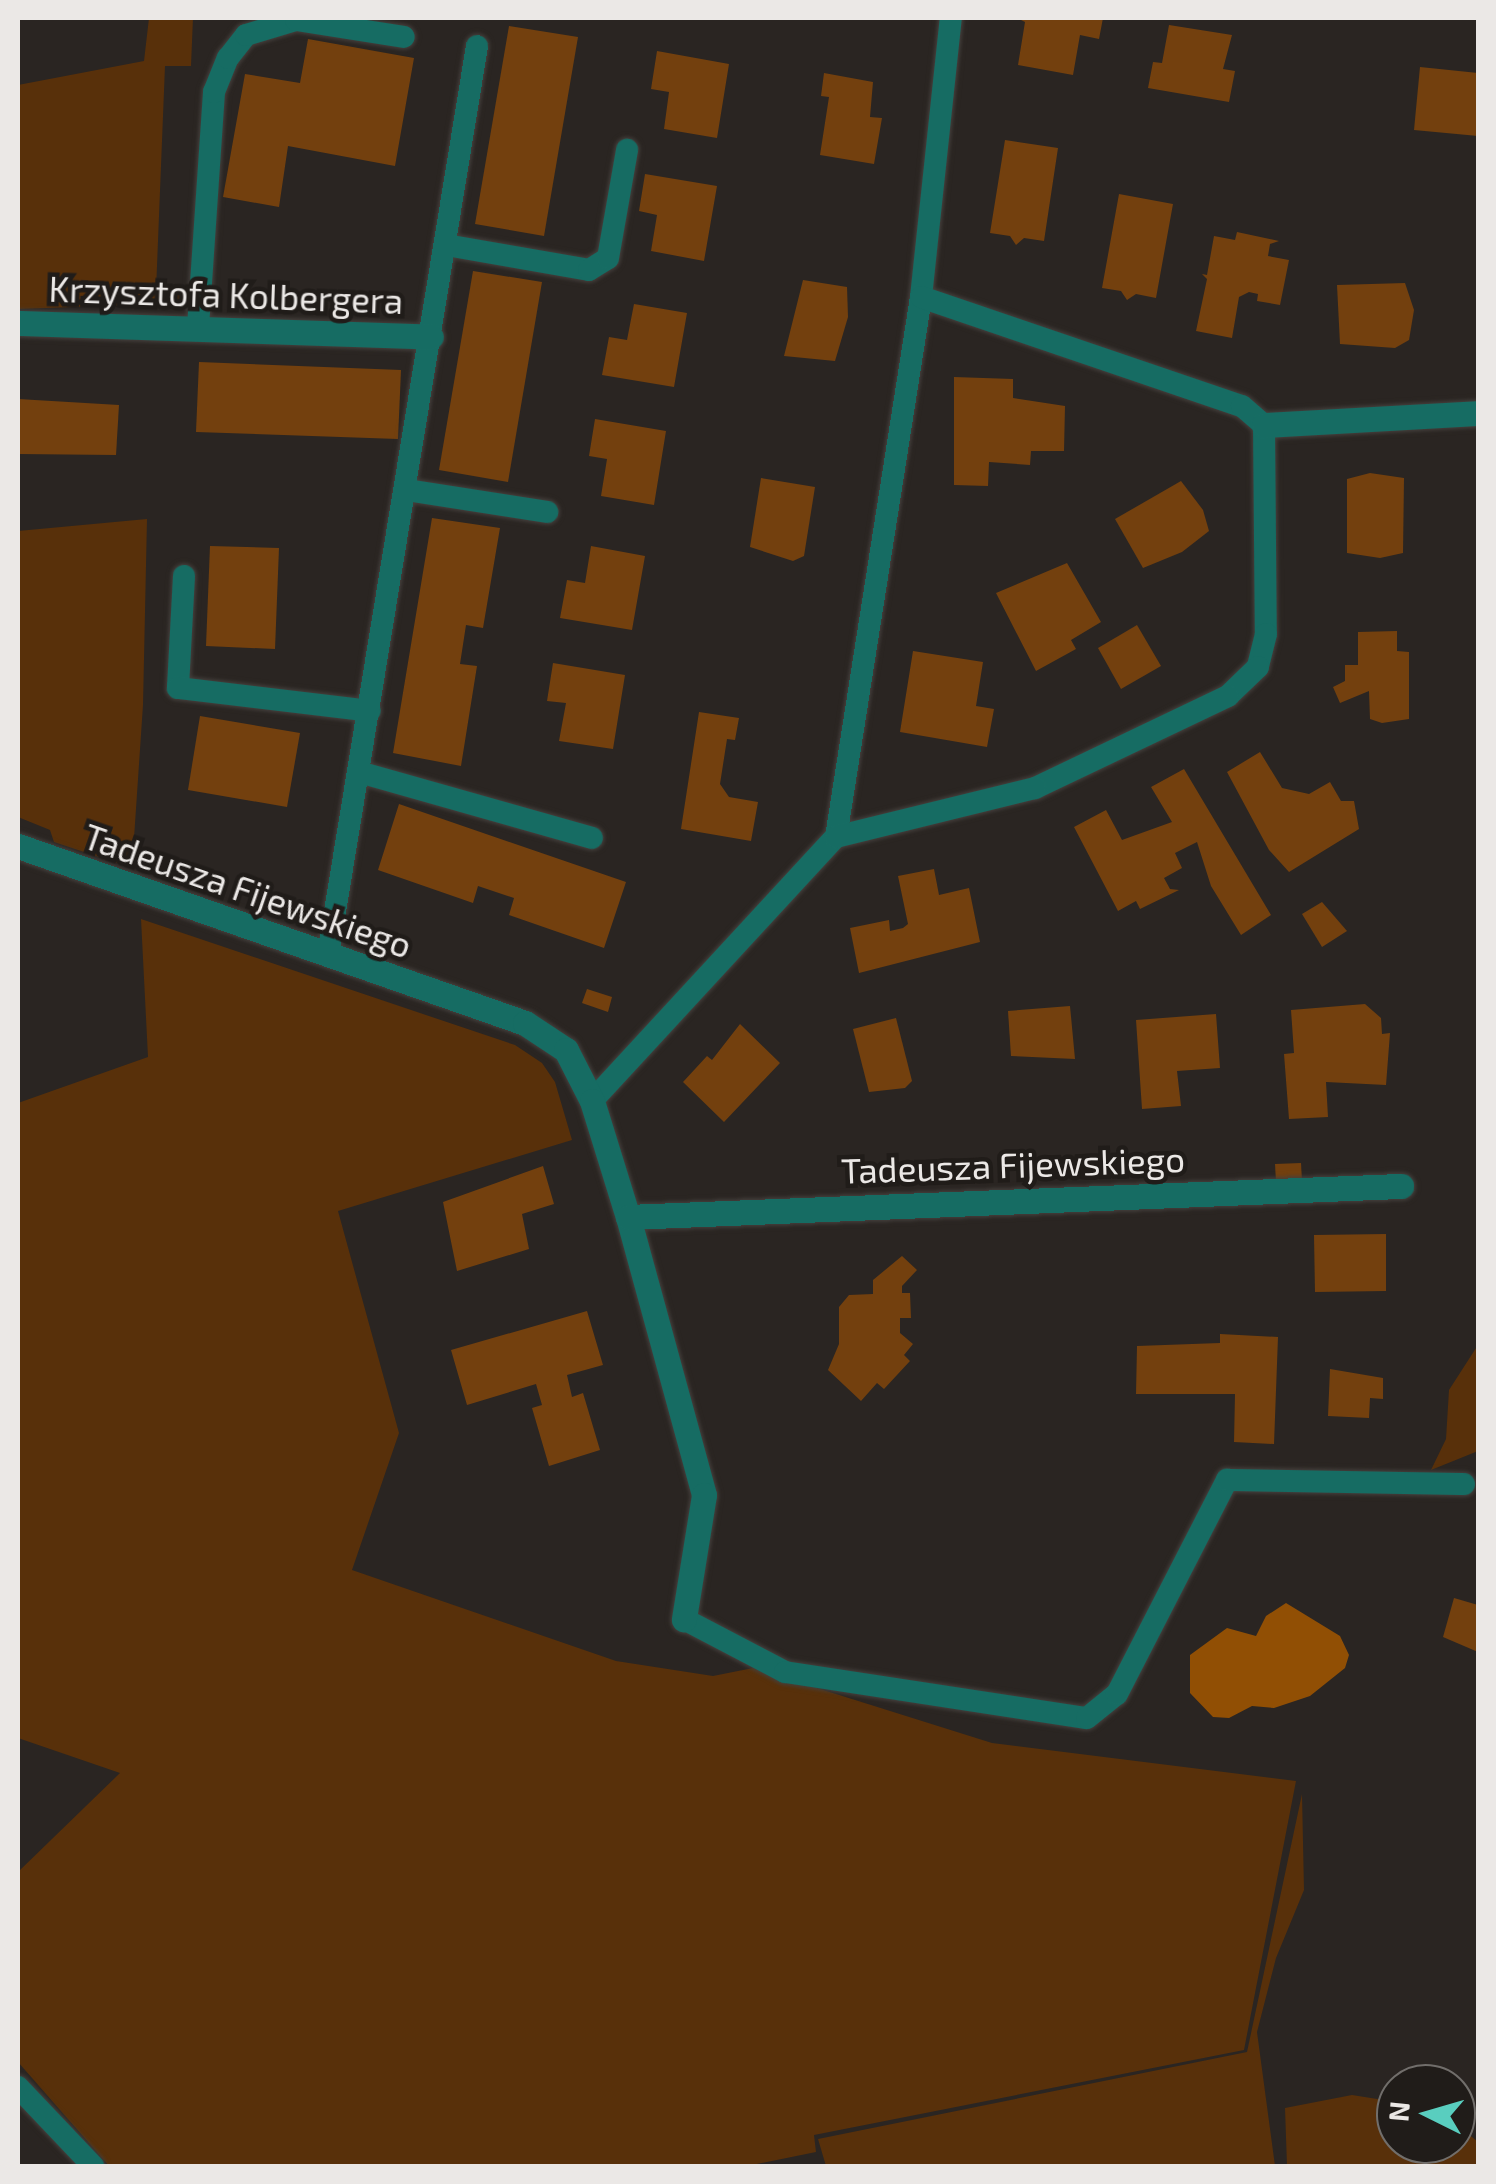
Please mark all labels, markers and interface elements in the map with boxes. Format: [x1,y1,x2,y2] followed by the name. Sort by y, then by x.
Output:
[48,267,404,321] street label: Krzysztofa Kolbergera
[79,814,417,966] street label: Tadeusza Fijewskiego
[840,1137,1186,1191] street label: Tadeusza Fijewskiego
[1376,2064,1476,2164] north arrow
[1380,2100,1416,2123] text: N

